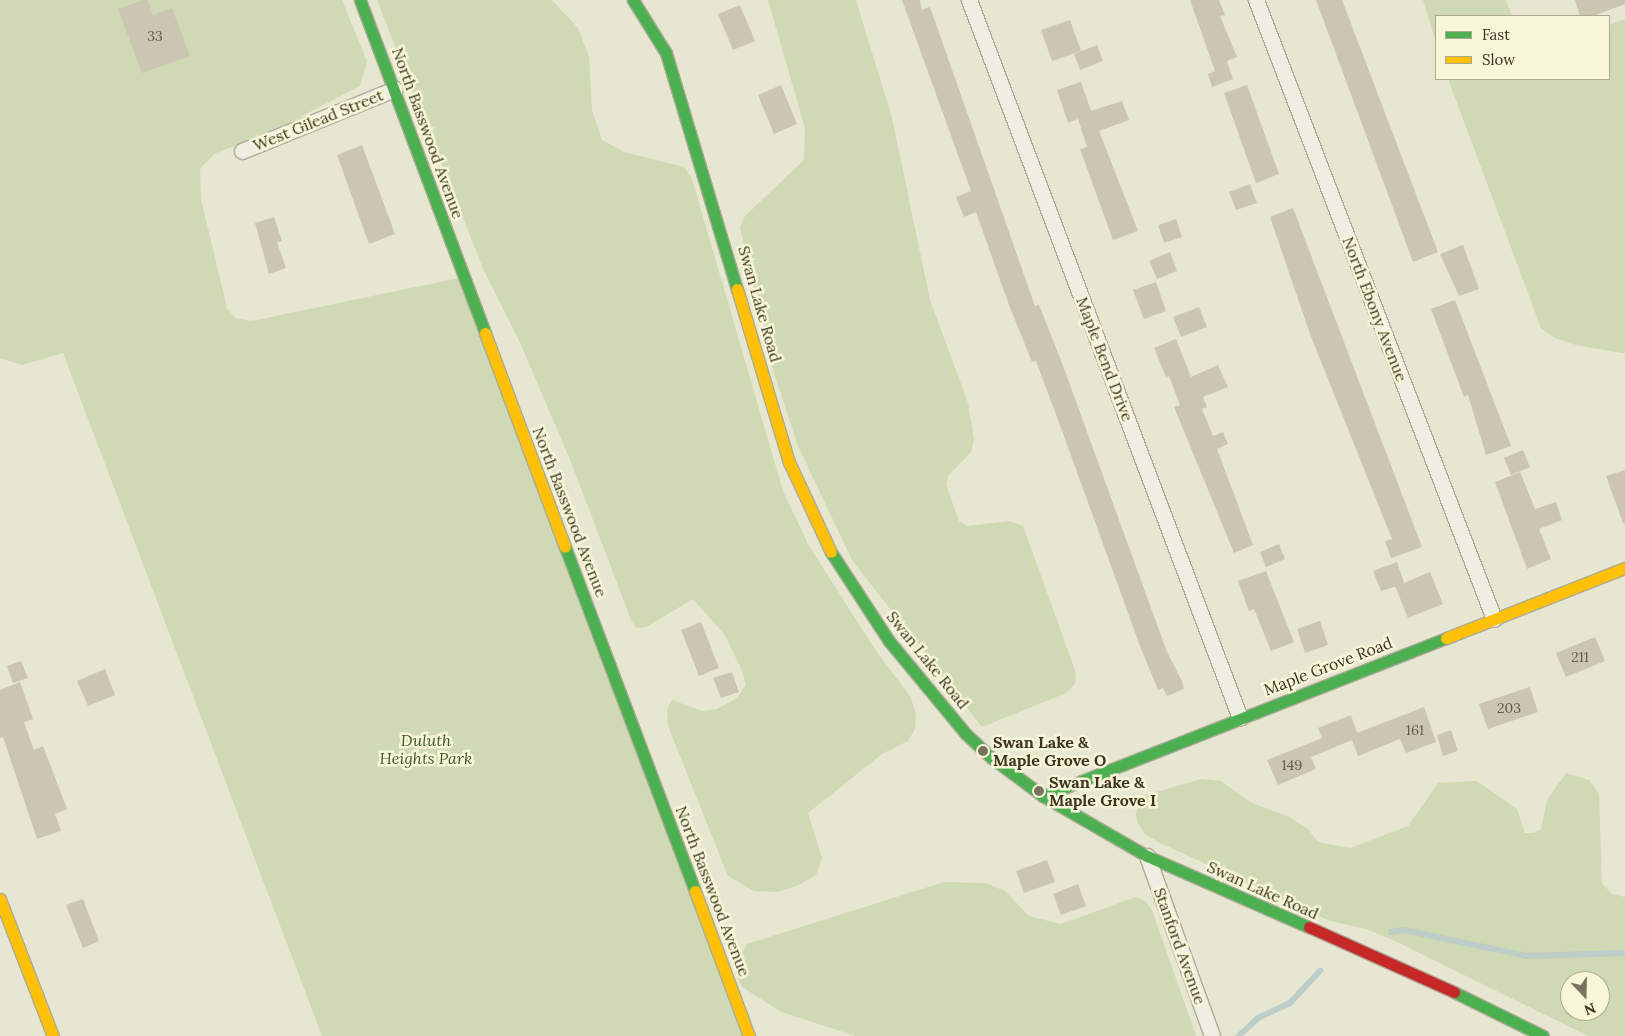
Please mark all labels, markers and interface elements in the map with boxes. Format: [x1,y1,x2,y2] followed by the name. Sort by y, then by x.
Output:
[1435,15,1610,80] legend
[1482,25,1510,44] text: Fast
[147,28,163,44] house number: 33
[388,45,468,221] street label: North Basswood Avenue
[1482,50,1515,69] text: Slow
[250,85,386,155] street label: West Gilead Street
[1339,234,1411,384] street label: North Ebony Avenue
[734,244,786,364] street label: Swan Lake Road
[1072,294,1138,424] street label: Maple Bend Drive
[529,424,611,600] street label: North Basswood Avenue
[883,607,973,713] street label: Swan Lake Road
[1261,633,1395,699] street label: Maple Grove Road
[1571,649,1589,665] house number: 211
[1497,700,1521,716] house number: 203
[1406,722,1424,738] house number: 161
[380,730,472,768] park label: Duluth Heights Park
[993,732,1106,770] place label: Swan Lake & Maple Grove O
[977,745,989,757] marker: Swan Lake & Maple Grove O
[1282,757,1302,773] house number: 149
[1049,772,1156,810] place label: Swan Lake & Maple Grove I
[1033,785,1045,797] marker: Swan Lake & Maple Grove I
[672,803,754,979] street label: North Basswood Avenue
[1204,857,1322,923] street label: Swan Lake Road
[1150,885,1210,1007] street label: Stanford Avenue
[1560,971,1610,1021] north arrow
[1582,999,1598,1019] text: N

